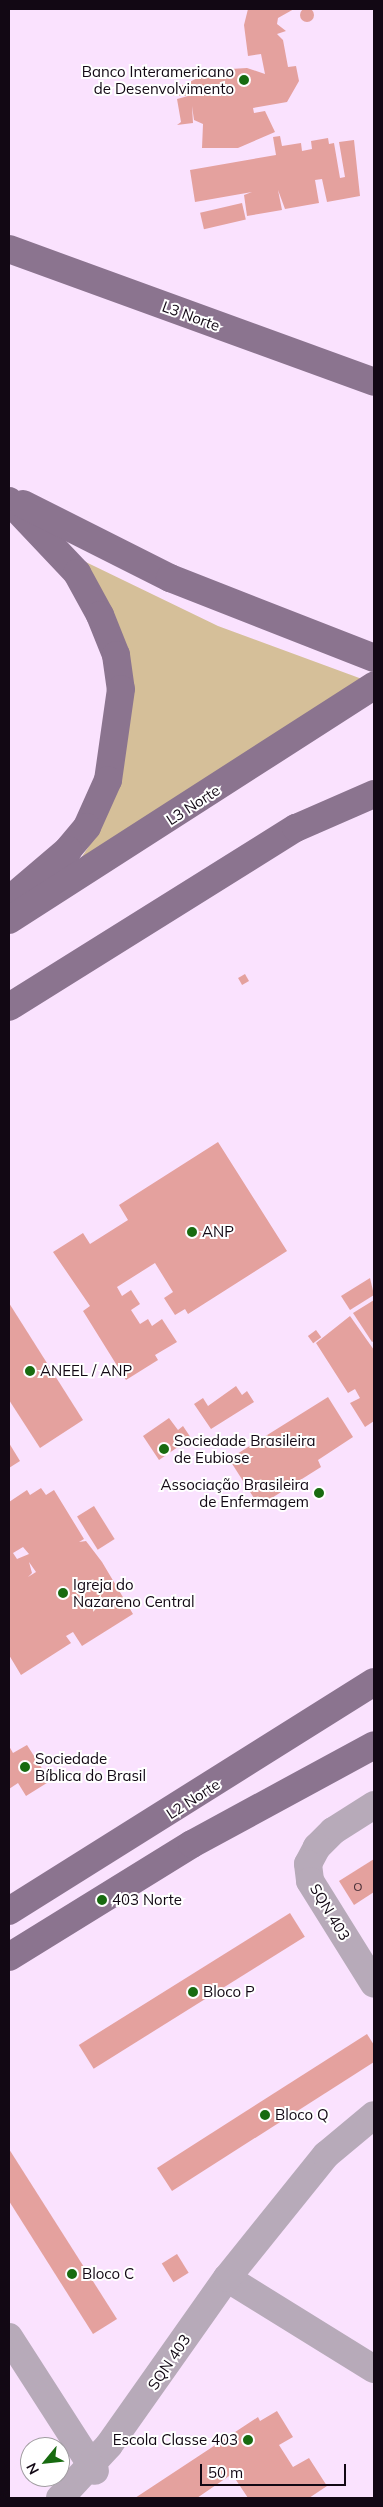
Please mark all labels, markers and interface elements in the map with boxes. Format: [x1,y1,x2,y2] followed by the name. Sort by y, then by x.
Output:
[82,62,234,97] place label: Banco Interamericano de Desenvolvimento
[238,74,250,86] marker: Banco Interamericano de Desenvolvimento
[160,297,222,335] street label: L3 Norte
[163,781,223,829] street label: L3 Norte
[202,1223,234,1241] place label: ANP
[186,1226,198,1238] marker: ANP
[40,1362,132,1380] place label: ANEEL / ANP
[24,1365,36,1377] marker: ANEEL / ANP
[174,1431,315,1466] place label: Sociedade Brasileira de Eubiose
[158,1443,170,1455] marker: Sociedade Brasileira de Eubiose
[160,1475,309,1510] place label: Associação Brasileira de Enfermagem
[313,1487,325,1499] marker: Associação Brasileira de Enfermagem
[73,1575,195,1610] place label: Igreja do Nazareno Central
[57,1587,69,1599] marker: Igreja do Nazareno Central
[35,1749,146,1784] place label: Sociedade Bíblica do Brasil
[19,1761,31,1773] marker: Sociedade Bíblica do Brasil
[163,1775,223,1823] street label: L2 Norte
[306,1880,354,1944] street label: SQN 403
[353,1880,363,1894] house number: O
[112,1891,182,1909] place label: 403 Norte
[96,1894,108,1906] marker: 403 Norte
[203,1983,255,2001] place label: Bloco P
[187,1986,199,1998] marker: Bloco P
[275,2106,329,2124] place label: Bloco Q
[259,2109,271,2121] marker: Bloco Q
[82,2265,134,2283] place label: Bloco C
[66,2268,78,2280] marker: Bloco C
[144,2331,194,2393] street label: SQN 403
[113,2431,238,2449] place label: Escola Classe 403
[242,2434,254,2446] marker: Escola Classe 403
[20,2437,70,2487] north arrow
[203,2454,349,2486] scale bar
[22,2460,43,2477] text: N
[208,2463,243,2482] text: 50 m

